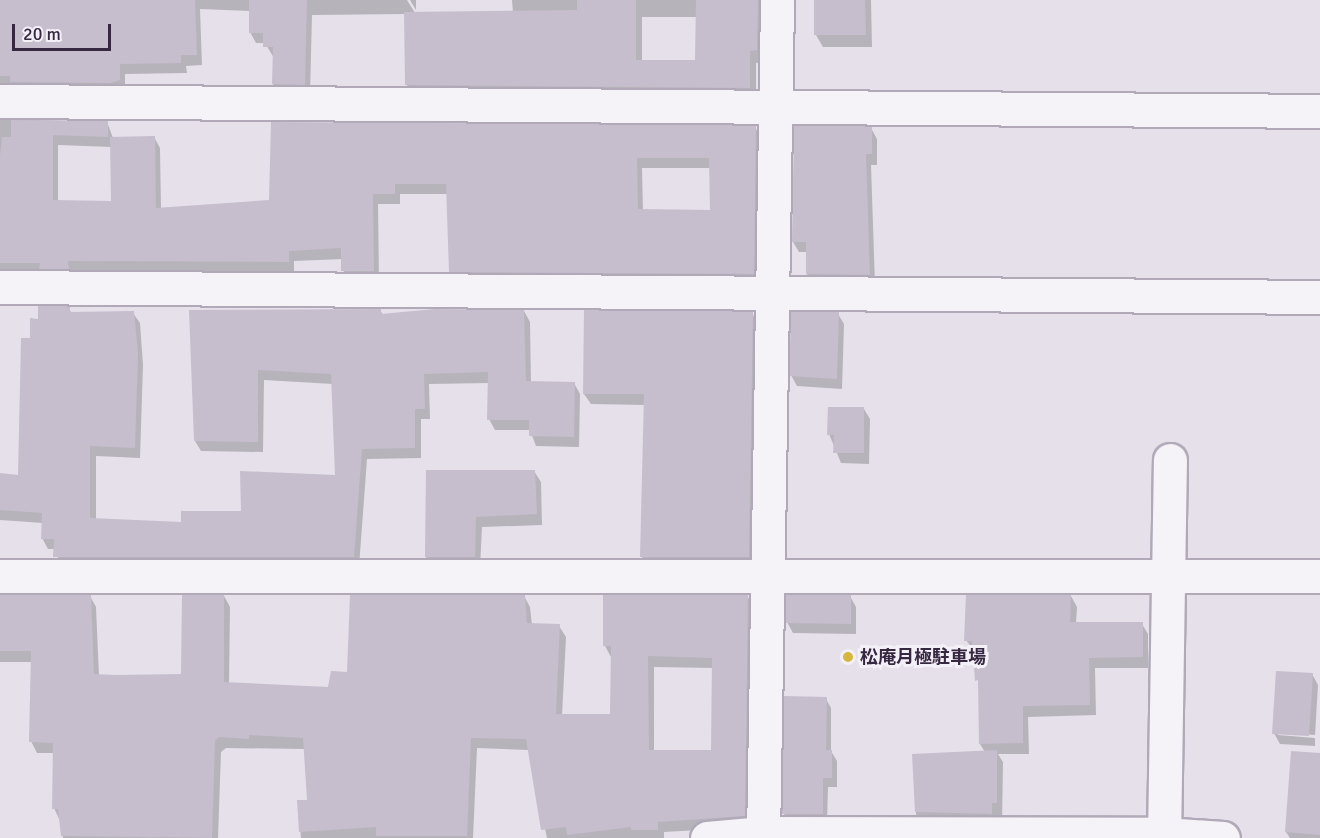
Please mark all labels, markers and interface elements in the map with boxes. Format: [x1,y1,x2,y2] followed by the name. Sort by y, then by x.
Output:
[15,12,114,50] scale bar
[23,23,61,45] text: 20 m
[860,646,986,668] place label: 松庵月極駐車場
[841,650,855,664] marker: 松庵月極駐車場

